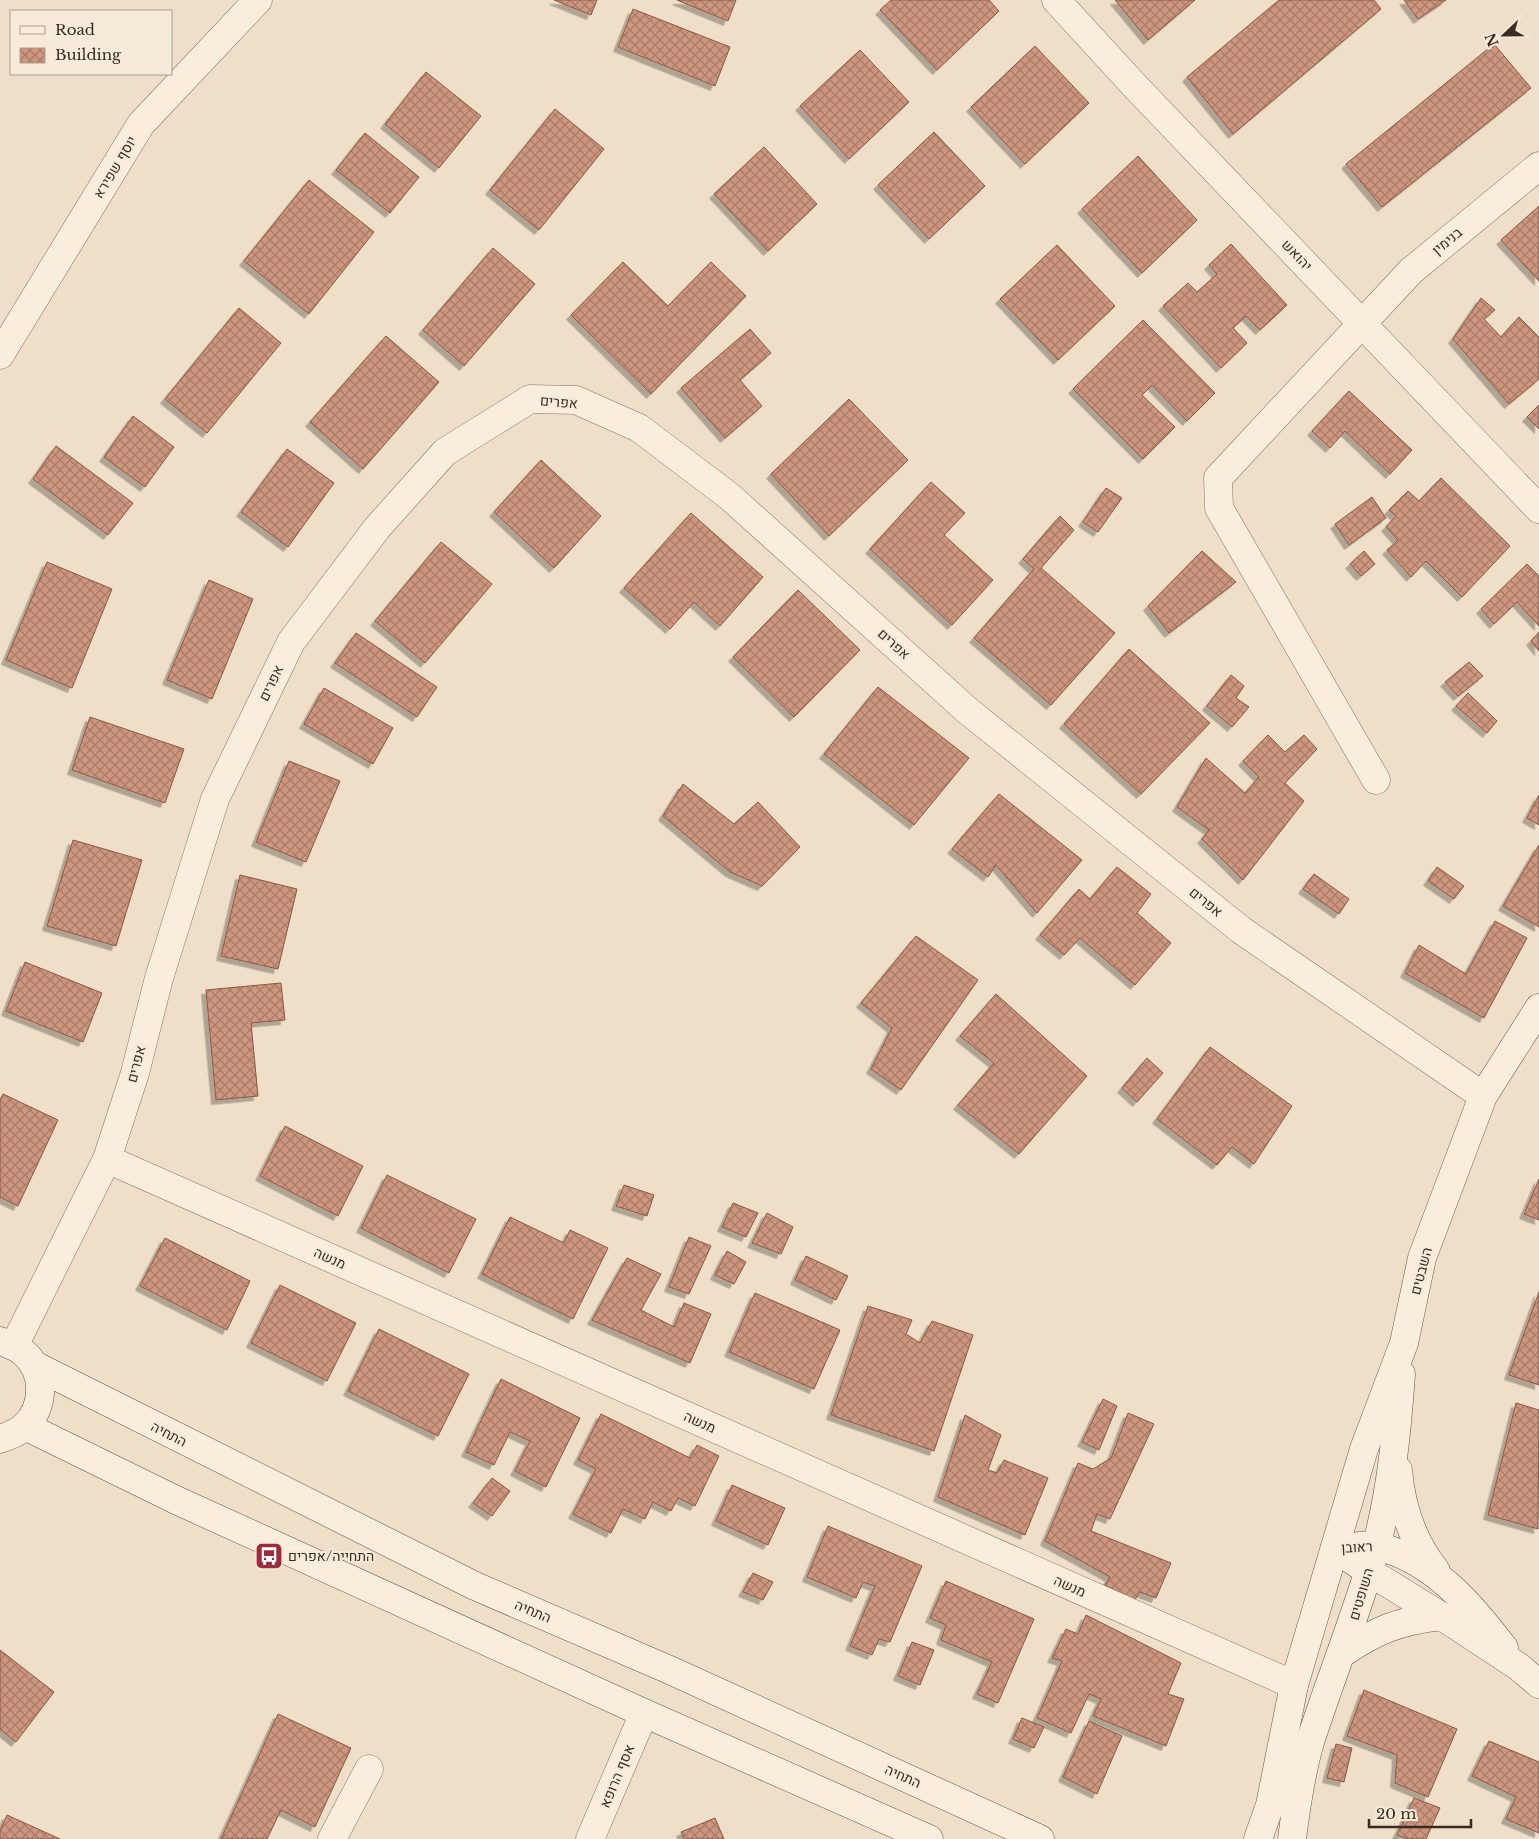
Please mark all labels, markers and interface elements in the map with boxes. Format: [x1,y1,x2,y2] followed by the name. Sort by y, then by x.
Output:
[10,10,172,75] legend
[1479,10,1529,60] north arrow
[55,20,95,39] text: Road
[1481,30,1503,49] text: N
[55,45,122,64] text: Building
[89,133,141,201] street label: יוסף שפירא
[1428,223,1466,259] street label: בנימין
[1278,236,1316,274] street label: יהואש
[539,391,579,413] street label: אפרים
[874,625,914,663] street label: אפרים
[255,662,287,704] street label: אפרים
[1186,883,1226,921] street label: אפרים
[122,1043,150,1085] street label: אפרים
[311,1243,349,1273] street label: מנשה
[1406,1245,1436,1297] street label: השבטים
[681,1407,719,1437] street label: מנשה
[148,1417,190,1451] street label: התחיה
[1341,1537,1373,1557] street label: ראובן
[254,1541,284,1571] bus stop icon: התחייה/אפרים
[288,1547,374,1565] place label: התחייה/אפרים
[1344,1566,1378,1622] street label: השופטים
[1051,1571,1089,1601] street label: מנשה
[512,1595,554,1627] street label: התחיה
[596,1742,638,1810] street label: אסף הרופא
[882,1760,924,1792] street label: התחיה
[1369,1796,1472,1828] scale bar
[1376,1804,1416,1823] text: 20 m

